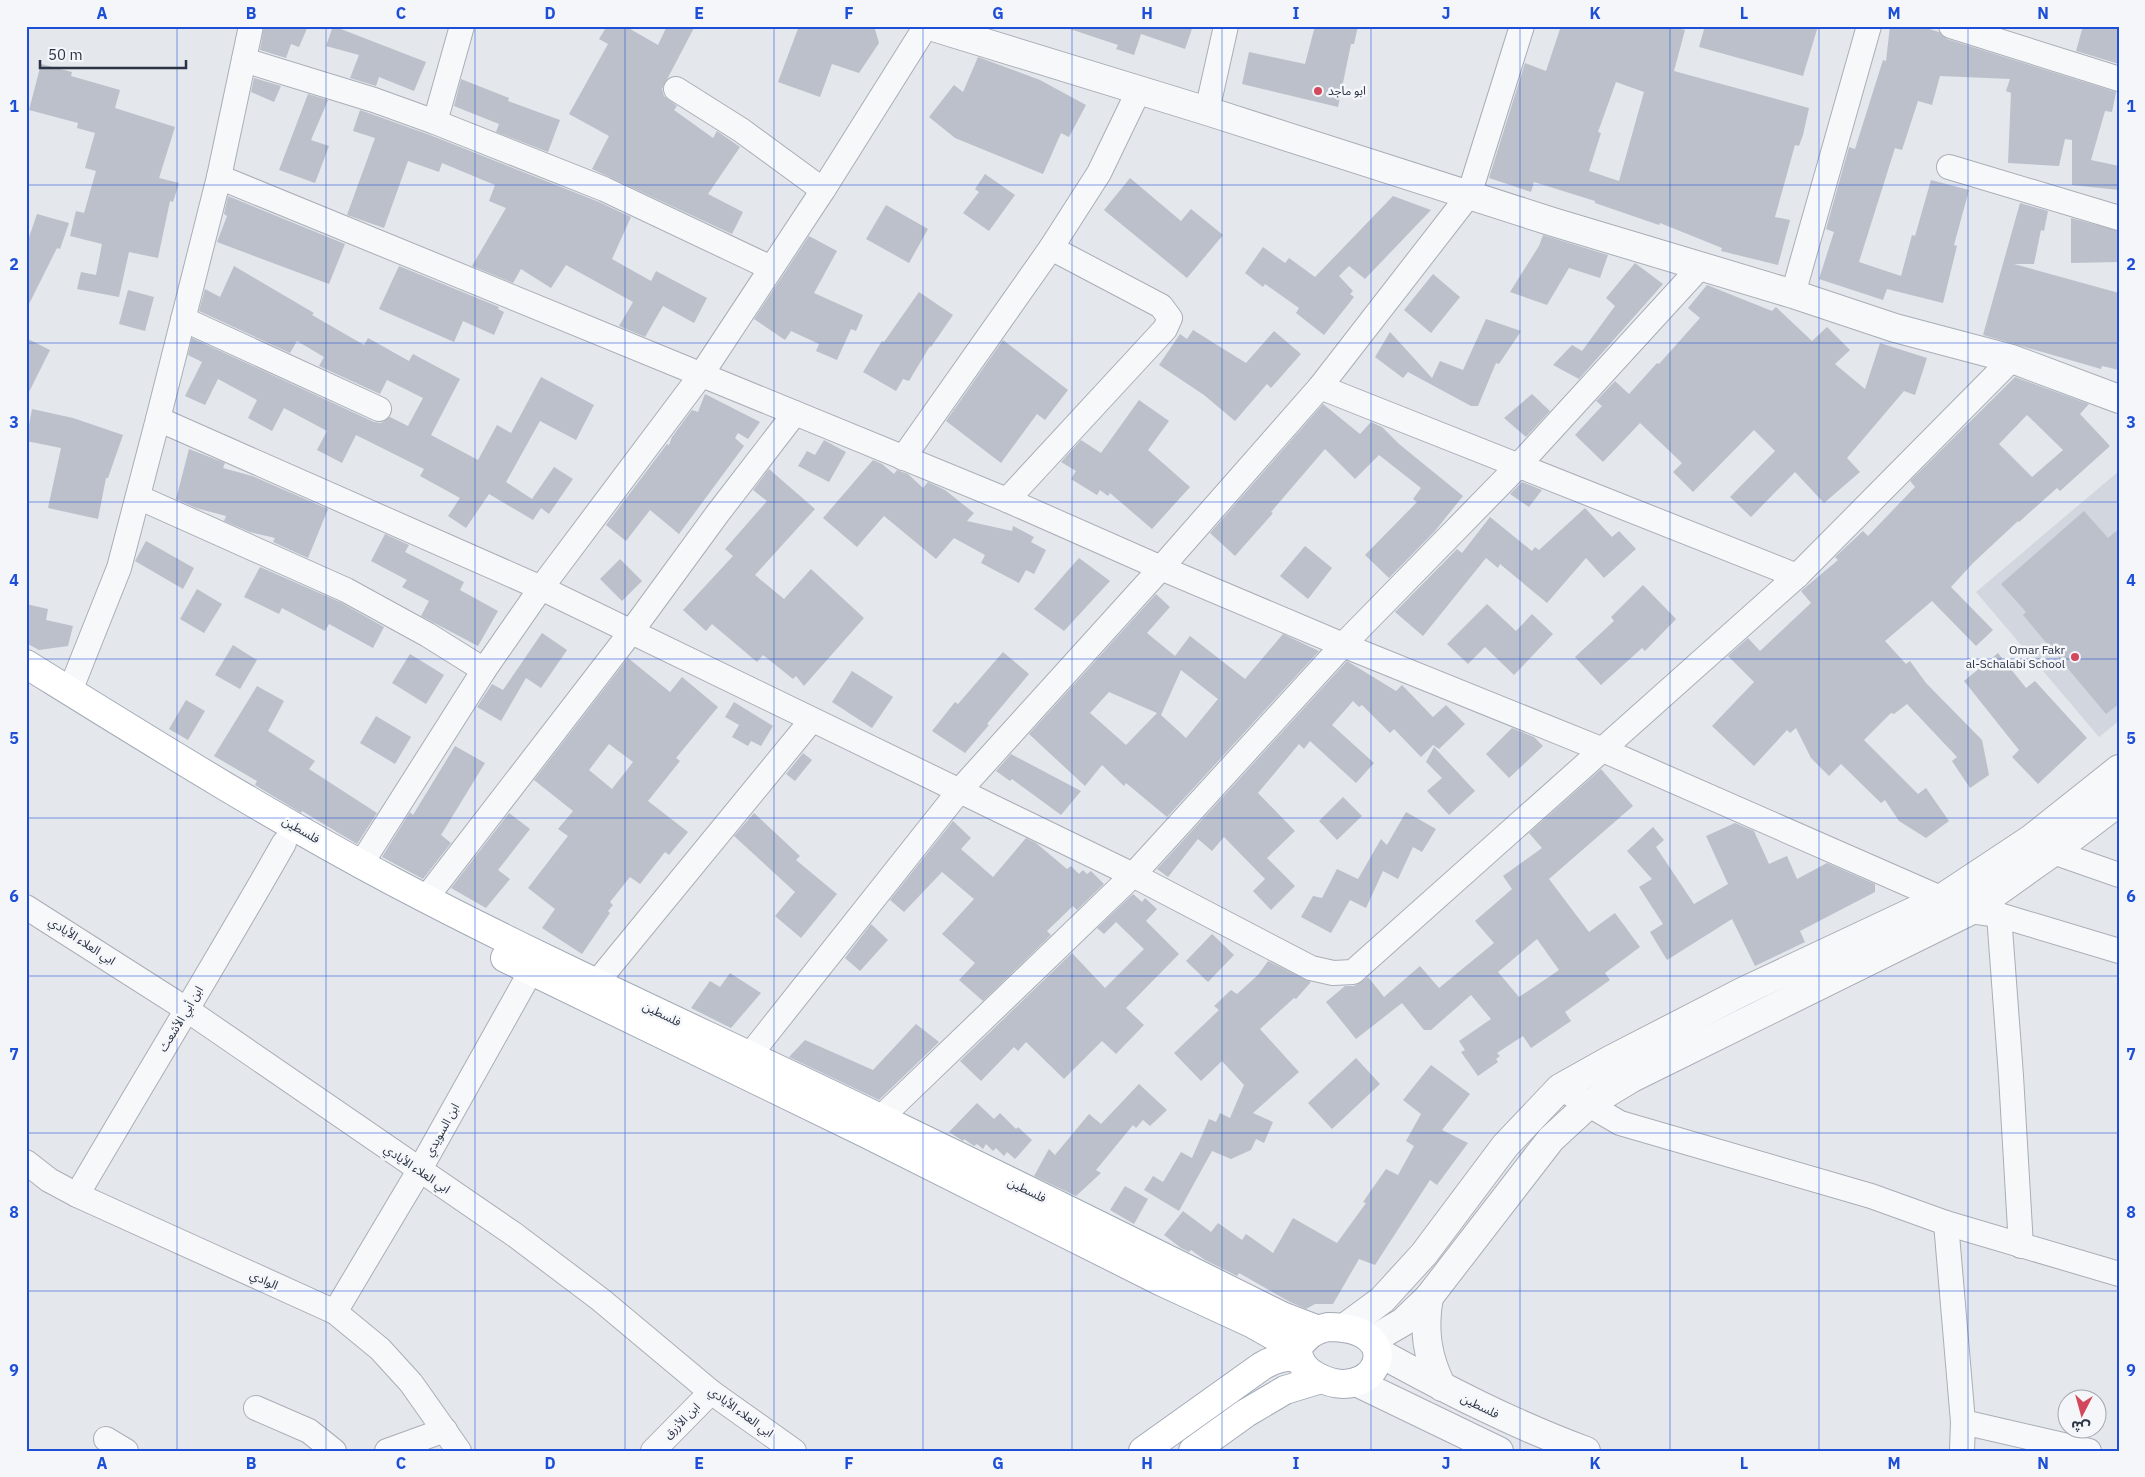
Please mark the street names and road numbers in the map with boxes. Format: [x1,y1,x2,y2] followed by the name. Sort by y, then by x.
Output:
[280,813,323,846] street label: فلسطين
[45,913,119,970] street label: ابي العلاء الأيادي
[155,983,209,1056] street label: ابن أبي الأشعث
[641,998,684,1029] street label: فلسطين
[421,1100,465,1160] street label: ابن السويدي
[380,1141,453,1199] street label: ابي العلاء الأيادي
[1006,1174,1049,1205] street label: فلسطين
[247,1267,281,1295] street label: الوادي
[704,1383,777,1443] street label: ابي العلاء الأيادي
[1459,1390,1502,1421] street label: فلسطين
[660,1399,703,1442] street label: ابن الأزرق

